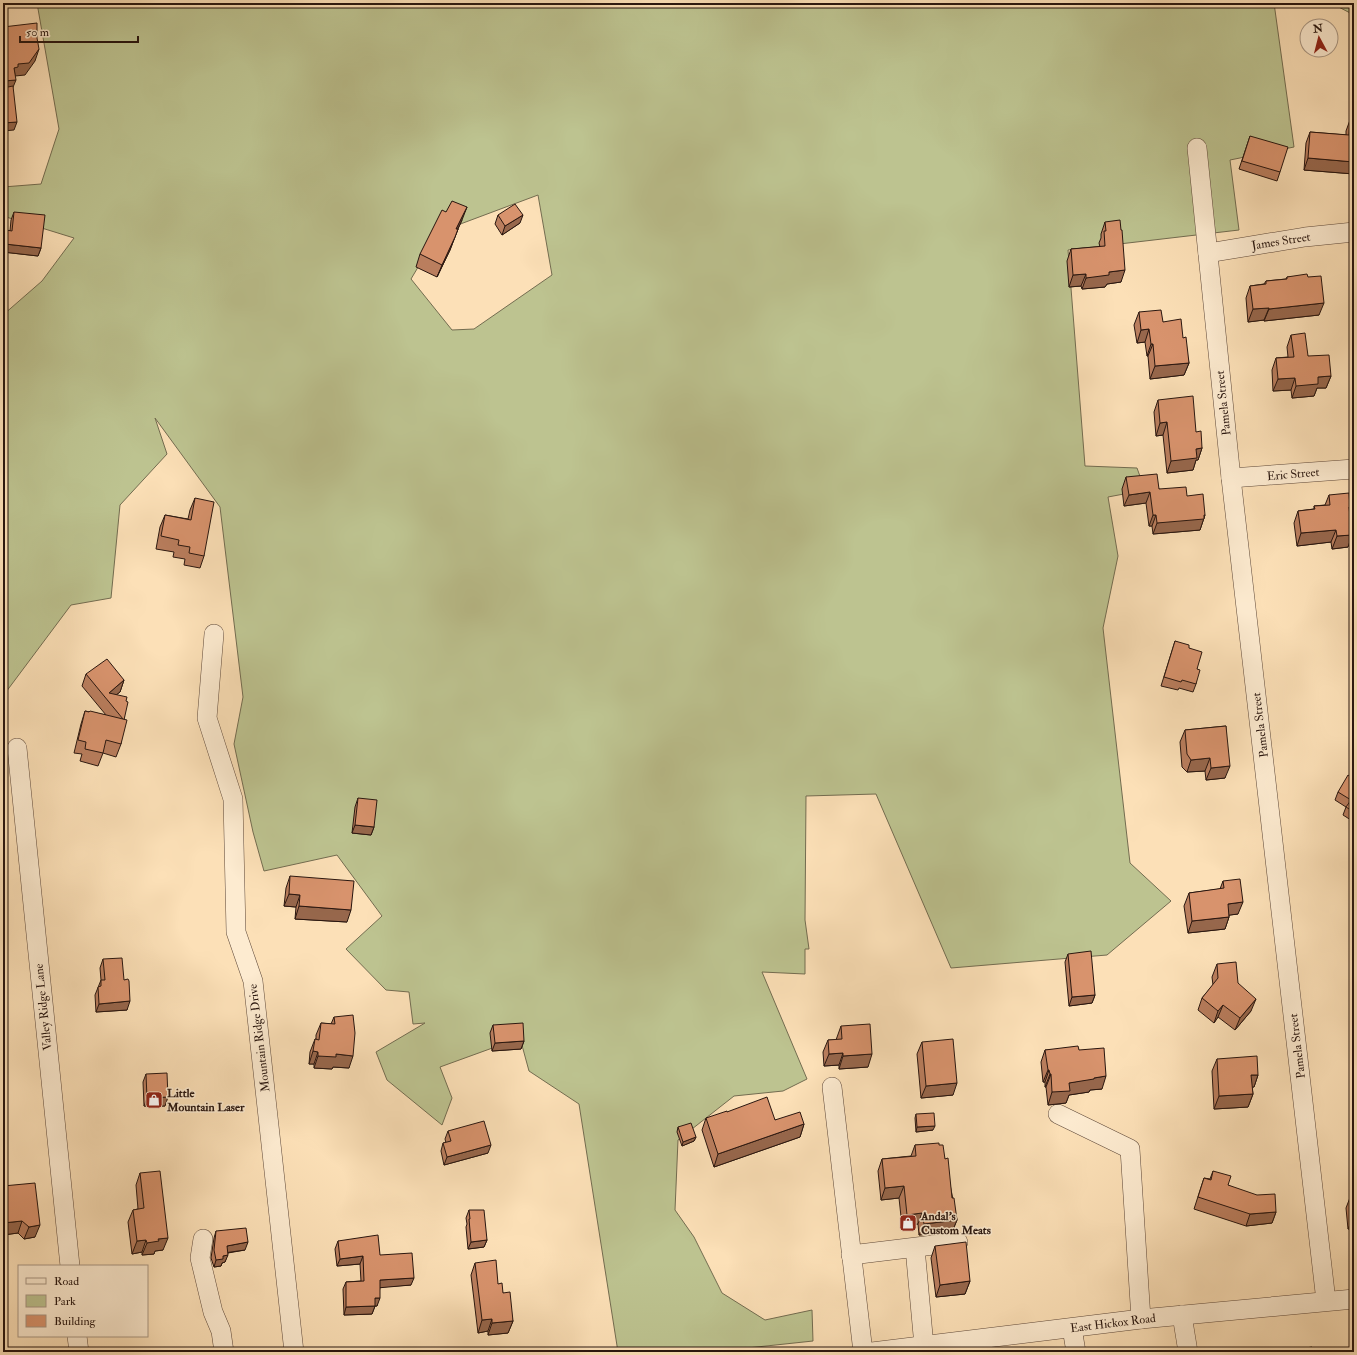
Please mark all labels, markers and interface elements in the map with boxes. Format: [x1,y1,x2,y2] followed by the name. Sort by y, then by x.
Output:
[20,18,138,44] scale bar
[1299,18,1339,58] north arrow
[1311,21,1325,36] text: N
[26,25,50,40] text: 50 m
[1250,229,1312,254] street label: James Street
[1213,370,1234,436] street label: Pamela Street
[1266,465,1320,484] street label: Eric Street
[1249,691,1272,758] street label: Pamela Street
[31,963,56,1051] street label: Valley Ridge Lane
[245,983,274,1093] street label: Mountain Ridge Drive
[1286,1012,1309,1079] street label: Pamela Street
[166,1086,245,1115] place label: Little Mountain Laser
[144,1090,164,1110] shop icon: Little Mountain Laser
[920,1209,991,1238] place label: Andal's Custom Meats
[898,1213,918,1233] shop icon: Andal's Custom Meats
[18,1265,148,1337] legend
[54,1274,79,1289] text: Road
[54,1294,76,1309] text: Park
[1069,1311,1157,1336] street label: East Hickox Road
[54,1314,97,1329] text: Building

